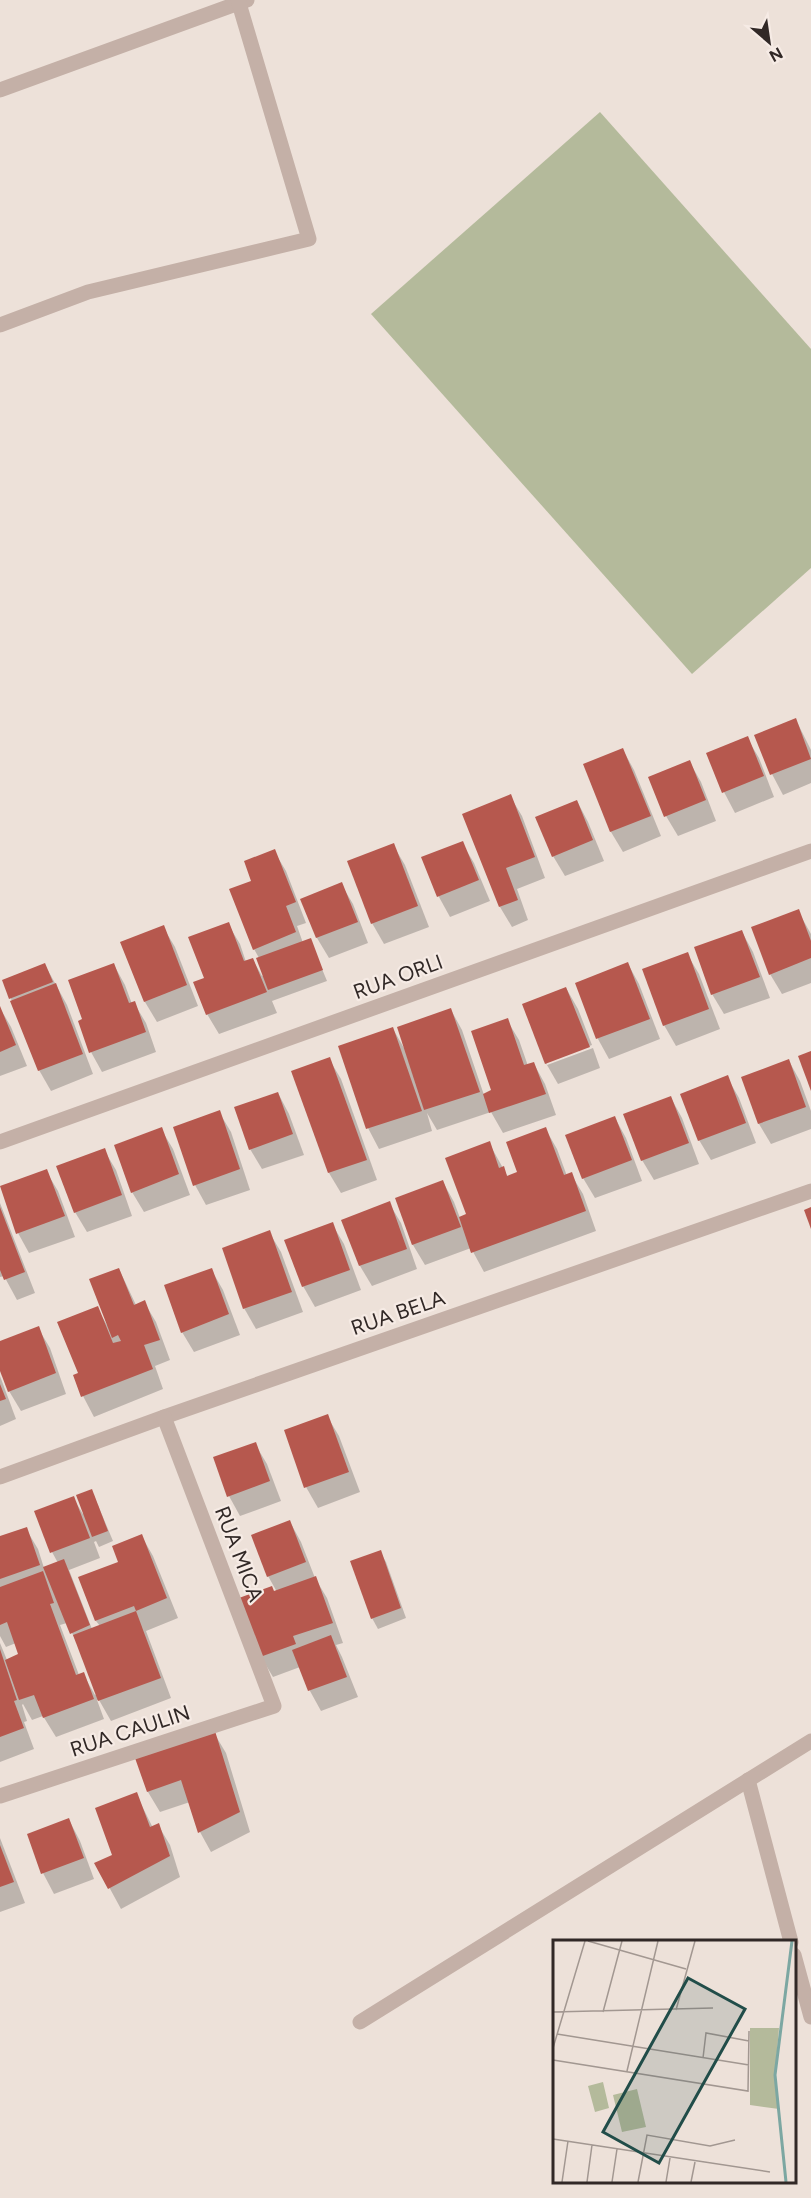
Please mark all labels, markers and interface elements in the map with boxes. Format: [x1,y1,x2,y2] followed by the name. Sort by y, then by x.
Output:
[739,12,799,72] north arrow
[766,43,786,66] text: N
[350,949,446,1004] street label: RUA ORLI
[348,1285,448,1340] street label: RUA BELA
[210,1503,269,1605] street label: RUA MICA
[67,1699,193,1762] street label: RUA CAULIN
[553,1940,796,2183] inset map

